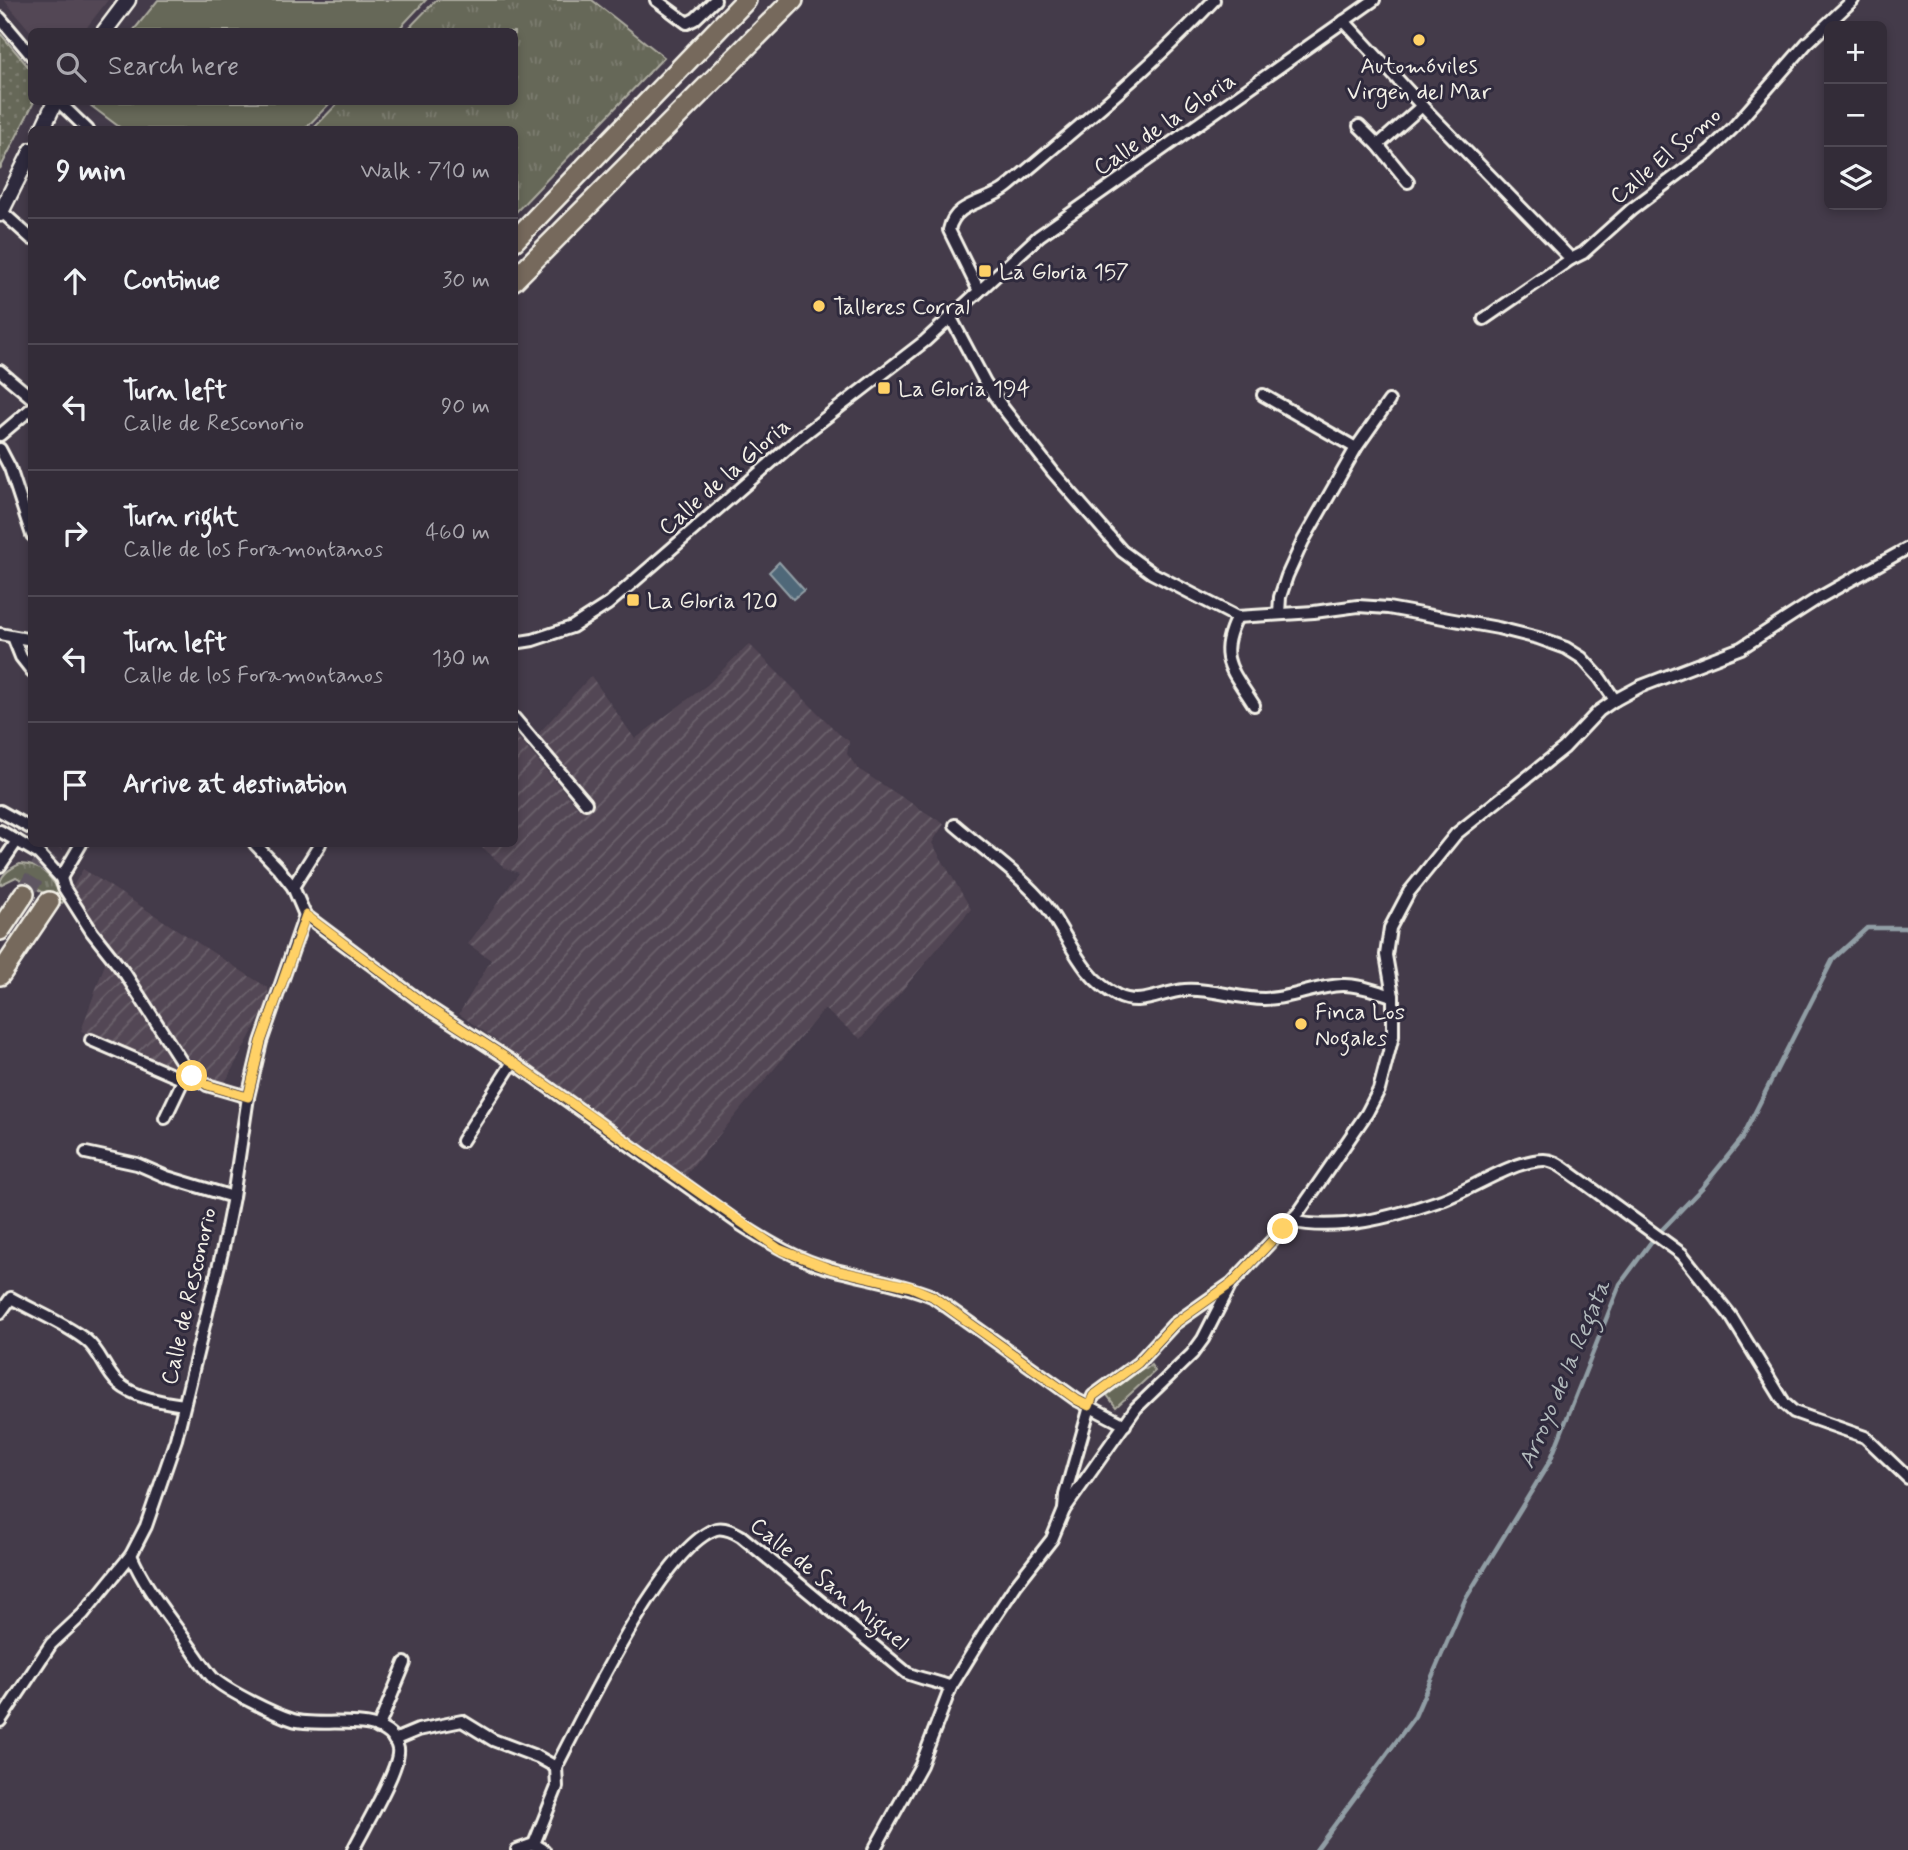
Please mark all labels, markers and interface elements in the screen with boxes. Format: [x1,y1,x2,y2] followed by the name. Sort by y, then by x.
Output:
[1824,21,1887,210] map controls
[1824,21,1887,84] button: +
[28,28,518,105] search box
[1411,32,1427,48] marker: Automóviles Virgen del Mar
[52,48,90,86] icon: search
[108,50,239,84] text: Search here
[1347,52,1492,110] place label: Automóviles Virgen del Mar
[1088,66,1242,183] street label: Calle de la Gloria
[1824,84,1887,147] button: −
[1604,101,1728,212] street label: Calle El Somo
[1824,147,1887,210] button: layers
[56,152,126,191] text: 9 min
[360,157,490,187] text: Walk · 710 m
[999,258,1129,288] place label: La Gloria 157
[56,262,94,300] icon: ahead
[977,263,993,279] marker: La Gloria 157
[123,264,220,298] text: Continue
[442,266,490,296] text: 30 m
[833,293,970,323] place label: Talleres Corral
[811,298,827,314] marker: Talleres Corral
[123,375,227,409] text: Turn left
[898,375,1030,405] place label: La Gloria 194
[876,380,892,396] marker: La Gloria 194
[56,388,94,426] icon: left
[441,392,490,422] text: 90 m
[123,409,304,439] text: Calle de Resconorio
[653,412,798,543] street label: Calle de la Gloria
[123,501,239,535] text: Turn right
[56,514,94,552] icon: right
[426,518,490,548] text: 460 m
[123,535,383,565] text: Calle de los Foramontanos
[647,587,778,617] place label: La Gloria 120
[625,592,641,608] marker: La Gloria 120
[123,627,227,661] text: Turn left
[56,640,94,678] icon: left
[432,644,490,674] text: 130 m
[123,661,383,691] text: Calle de los Foramontanos
[56,766,94,804] icon: arrive
[123,768,347,802] text: Arrive at destination
[1315,998,1405,1056] place label: Finca Los Nogales
[1293,1016,1309,1032] marker: Finca Los Nogales
[176,1060,207,1091] route start
[155,1205,225,1388] street label: Calle de Resconorio
[1267,1213,1298,1244] route end
[1512,1274,1622,1474] water label: Arroyo de la Regata
[742,1511,914,1659] street label: Calle de San Miguel

